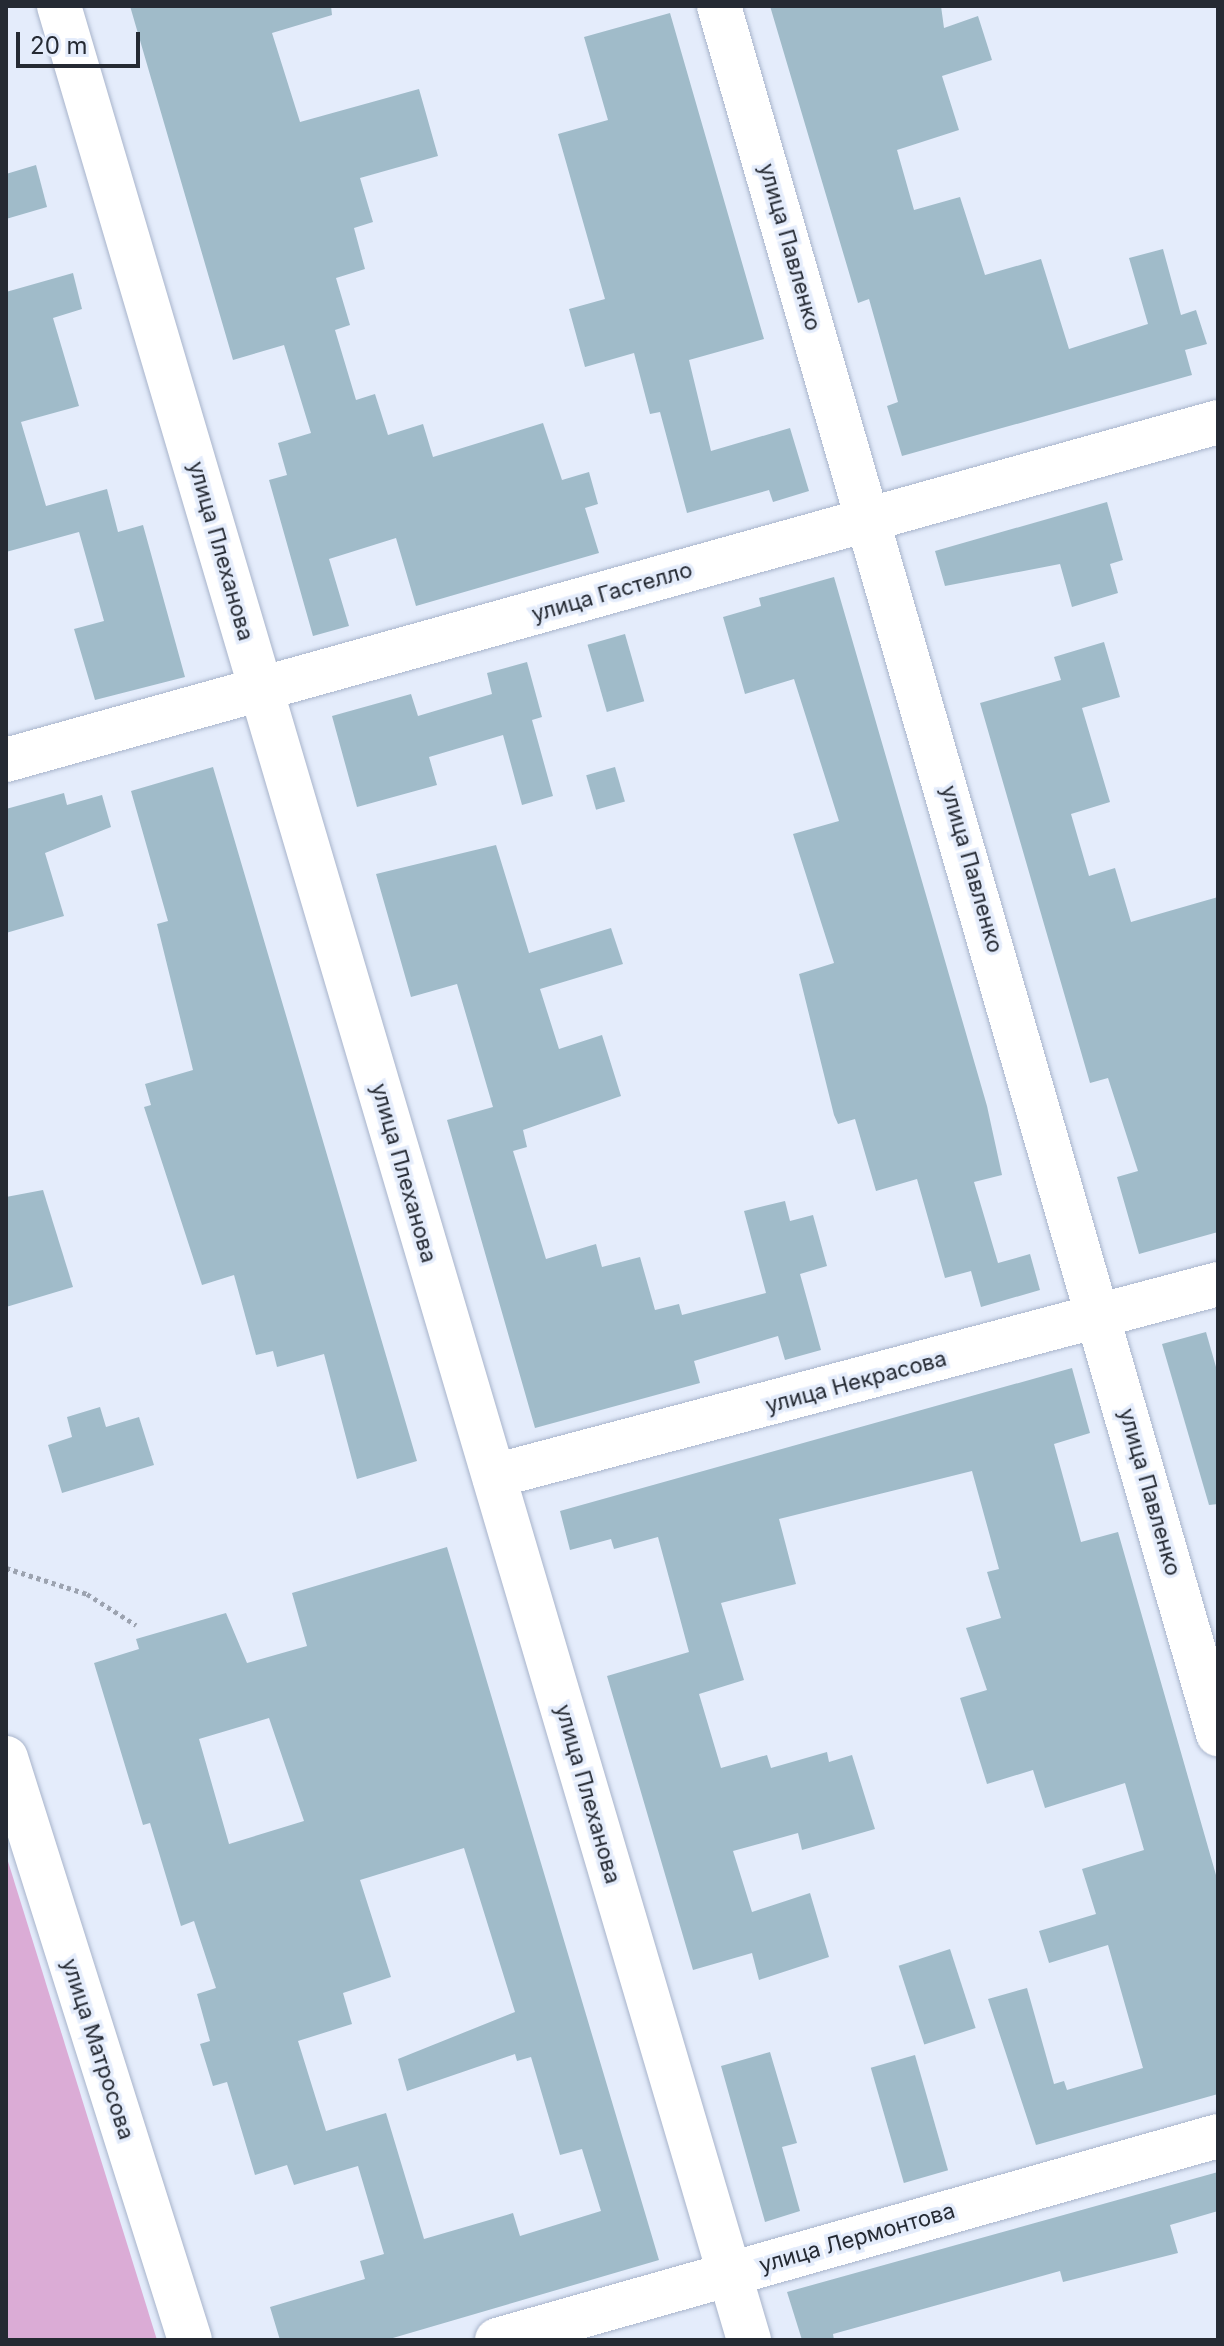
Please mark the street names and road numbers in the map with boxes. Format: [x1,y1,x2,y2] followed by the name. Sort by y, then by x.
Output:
[753,160,827,334] street label: улица Павленко
[183,458,259,644] street label: улица Плеханова
[529,556,695,628] street label: улица Гастелло
[935,782,1009,956] street label: улица Павленко
[366,1080,442,1266] street label: улица Плеханова
[763,1345,949,1419] street label: улица Некрасова
[1113,1405,1187,1579] street label: улица Павленко
[550,1701,626,1887] street label: улица Плеханова
[56,1955,140,2143] street label: улица Матросова
[756,2197,958,2279] street label: улица Лермонтова

